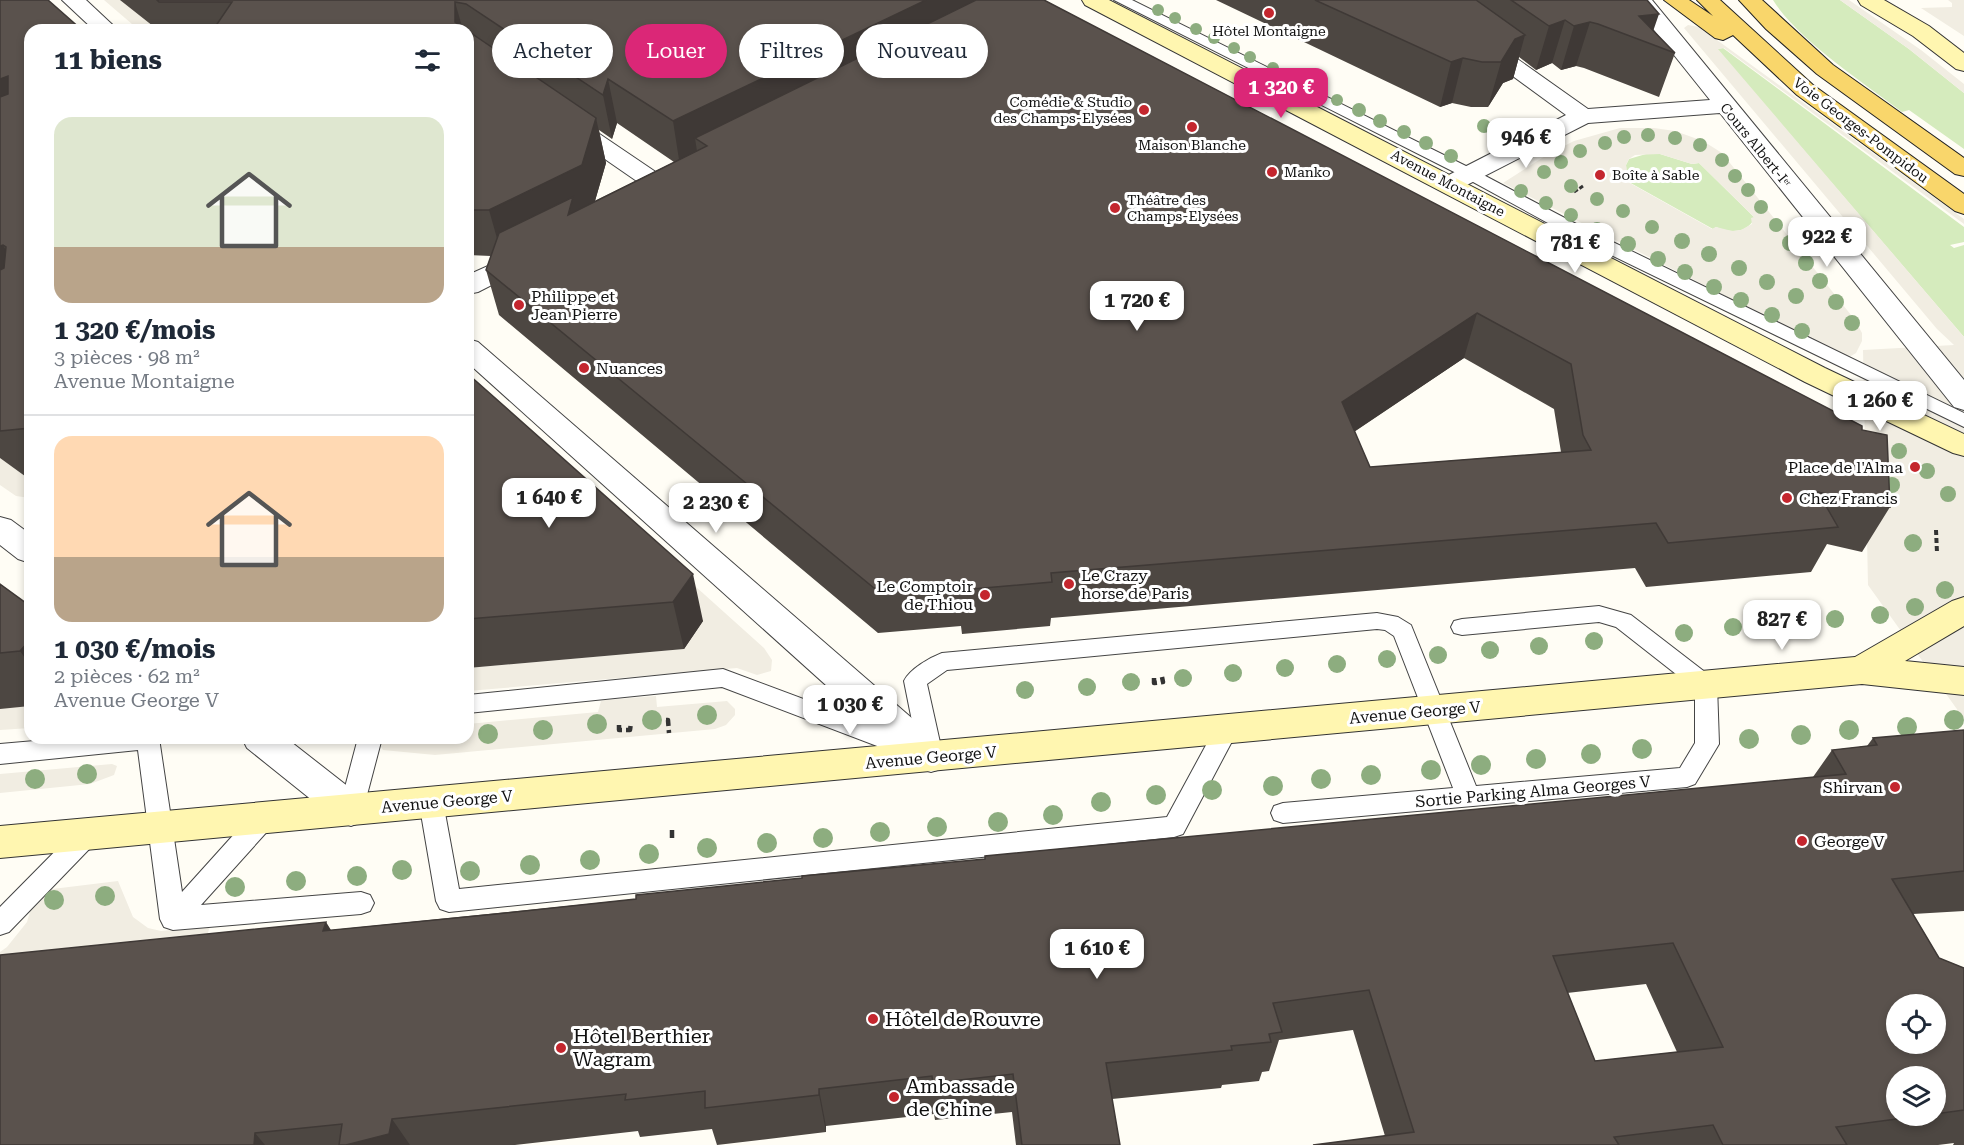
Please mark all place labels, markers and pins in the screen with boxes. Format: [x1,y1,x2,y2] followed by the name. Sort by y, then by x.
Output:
[1262,6,1276,20] marker: Hôtel Montaigne
[1212,23,1326,39] place label: Hôtel Montaigne
[1226,68,1336,119] pin: 1 320 €
[994,94,1132,126] place label: Comédie & Studio des Champs-Elysées
[1137,103,1151,117] marker: Comédie & Studio des Champs-Elysées
[1484,118,1568,169] pin: 946 €
[1185,120,1199,134] marker: Maison Blanche
[1138,137,1246,153] place label: Maison Blanche
[1284,164,1331,180] place label: Manko
[1265,165,1279,179] marker: Manko
[1612,167,1700,183] place label: Boîte à Sable
[1593,168,1607,182] marker: Boîte à Sable
[1127,192,1239,224] place label: Théâtre des Champs-Elysées
[1108,201,1122,215] marker: Théâtre des Champs-Elysées
[1785,217,1869,268] pin: 922 €
[1533,223,1617,274] pin: 781 €
[1082,281,1192,332] pin: 1 720 €
[531,287,618,324] place label: Philippe et Jean Pierre
[512,298,526,312] marker: Philippe et Jean Pierre
[596,359,663,378] place label: Nuances
[577,361,591,375] marker: Nuances
[1825,381,1935,432] pin: 1 260 €
[1788,458,1903,477] place label: Place de l'Alma
[1908,460,1922,474] marker: Place de l'Alma
[494,478,604,529] pin: 1 640 €
[661,483,771,534] pin: 2 230 €
[1799,489,1898,508] place label: Chez Francis
[1780,491,1794,505] marker: Chez Francis
[1081,566,1189,603] place label: Le Crazy horse de Paris
[876,577,973,614] place label: Le Comptoir de Thiou
[1062,577,1076,591] marker: Le Crazy horse de Paris
[978,588,992,602] marker: Le Comptoir de Thiou
[1740,600,1824,651] pin: 827 €
[795,685,905,736] pin: 1 030 €
[1823,778,1883,797] place label: Shirvan
[1888,780,1902,794] marker: Shirvan
[1814,832,1885,851] place label: George V
[1795,834,1809,848] marker: George V
[1042,929,1152,980] pin: 1 610 €
[885,1007,1041,1031] place label: Hôtel de Rouvre
[866,1012,880,1026] marker: Hôtel de Rouvre
[573,1024,710,1071] place label: Hôtel Berthier Wagram
[554,1041,568,1055] marker: Hôtel Berthier Wagram
[906,1074,1015,1121] place label: Ambassade de Chine
[887,1090,901,1104] marker: Ambassade de Chine

